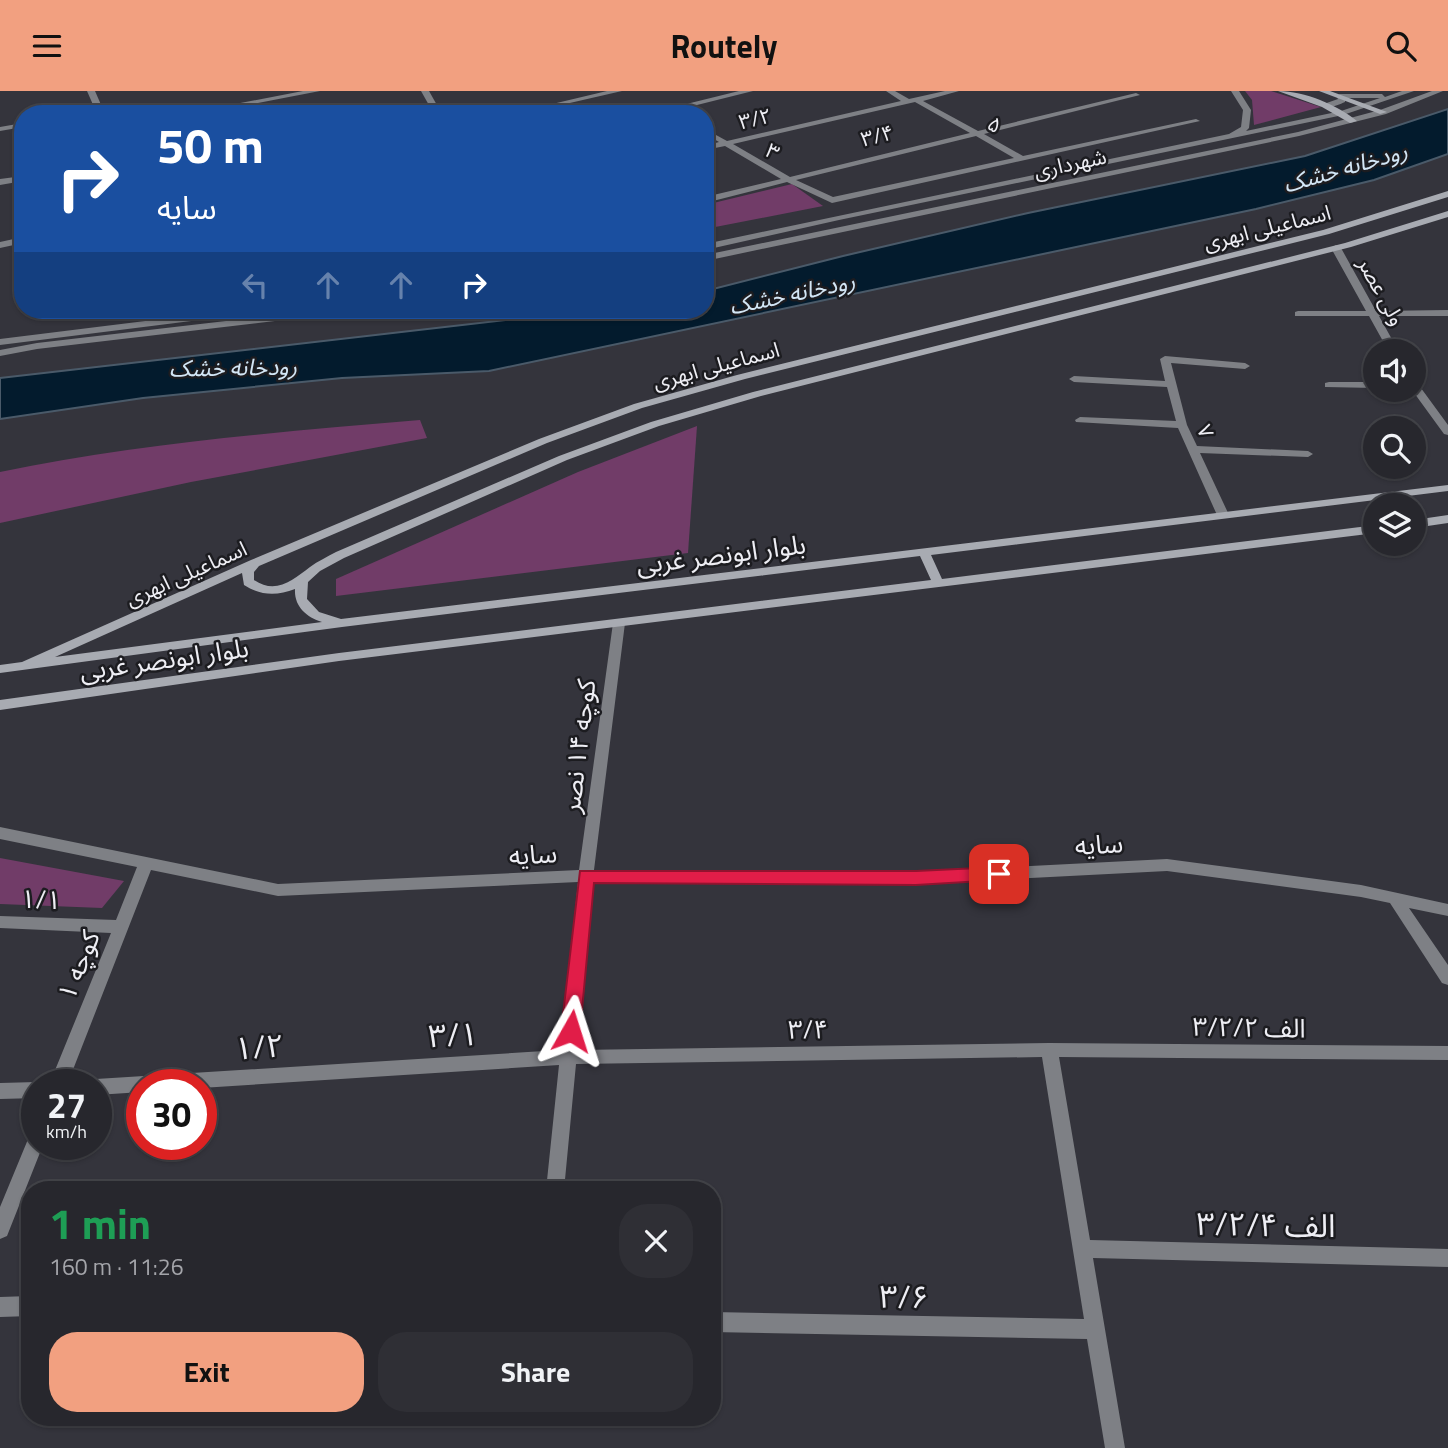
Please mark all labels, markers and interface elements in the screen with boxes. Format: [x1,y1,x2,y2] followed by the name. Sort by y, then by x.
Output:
[671,22,777,70] text: Routely
[28,27,66,65] icon: menu
[1382,27,1420,65] icon: search
[735,99,775,137] street label: ۳/۲
[157,107,264,182] text: 50 m
[982,107,1008,141] street label: ۵
[857,116,897,154] street label: ۳/۴
[42,133,133,224] icon: right
[1279,133,1411,201] water label: رودخانه خشک
[760,134,786,168] street label: ۳
[1031,140,1109,186] street label: شهرداری
[157,183,217,231] text: سایه
[1200,196,1334,258] street label: اسماعیلی ابهری
[1350,250,1414,331] street label: ولی عصر
[726,263,858,323] water label: رودخانه خشک
[236,266,274,304] icon: left
[309,266,347,304] icon: ahead
[382,266,420,304] icon: ahead
[455,266,493,304] icon: right
[649,333,783,397] street label: اسماعیلی ابهری
[1363,339,1426,556] map controls
[1363,339,1426,402] button: sound
[169,348,297,386] water label: رودخانه خشک
[1363,416,1426,479] button: search
[1189,419,1223,443] street label: ۷
[1363,493,1426,556] button: layers
[634,524,808,584] street label: بلوار ابونصر غربی
[120,532,252,614] street label: اسماعیلی ابهری
[77,628,251,690] street label: بلوار ابونصر غربی
[550,677,606,816] street label: کوچه ۱۴ نصر
[1074,823,1124,865] street label: سایه
[508,833,558,875] street label: سایه
[969,844,1029,904] pin
[980,855,1018,893] icon: arrive
[20,879,62,919] street label: ۱/۱
[47,924,110,1005] street label: کوچه ۱
[534,994,608,1068] position arrow
[1192,1007,1306,1047] street label: ۳/۲/۲ الف
[427,1009,479,1059] street label: ۳/۱
[787,1009,829,1049] street label: ۳/۴
[232,1020,286,1072] street label: ۱/۲
[126,1069,217,1160] speed limit sign: 30
[47,1078,86,1132] text: 27
[46,1118,87,1145] text: km/h
[49,1191,151,1255] text: 1 min
[1196,1199,1336,1249] street label: ۳/۲/۴ الف
[619,1204,693,1278] button: close
[49,1249,184,1284] text: 160 m · 11:26
[879,1272,929,1320] street label: ۳/۶
[49,1332,364,1412] button: Exit
[378,1332,693,1412] button: Share

